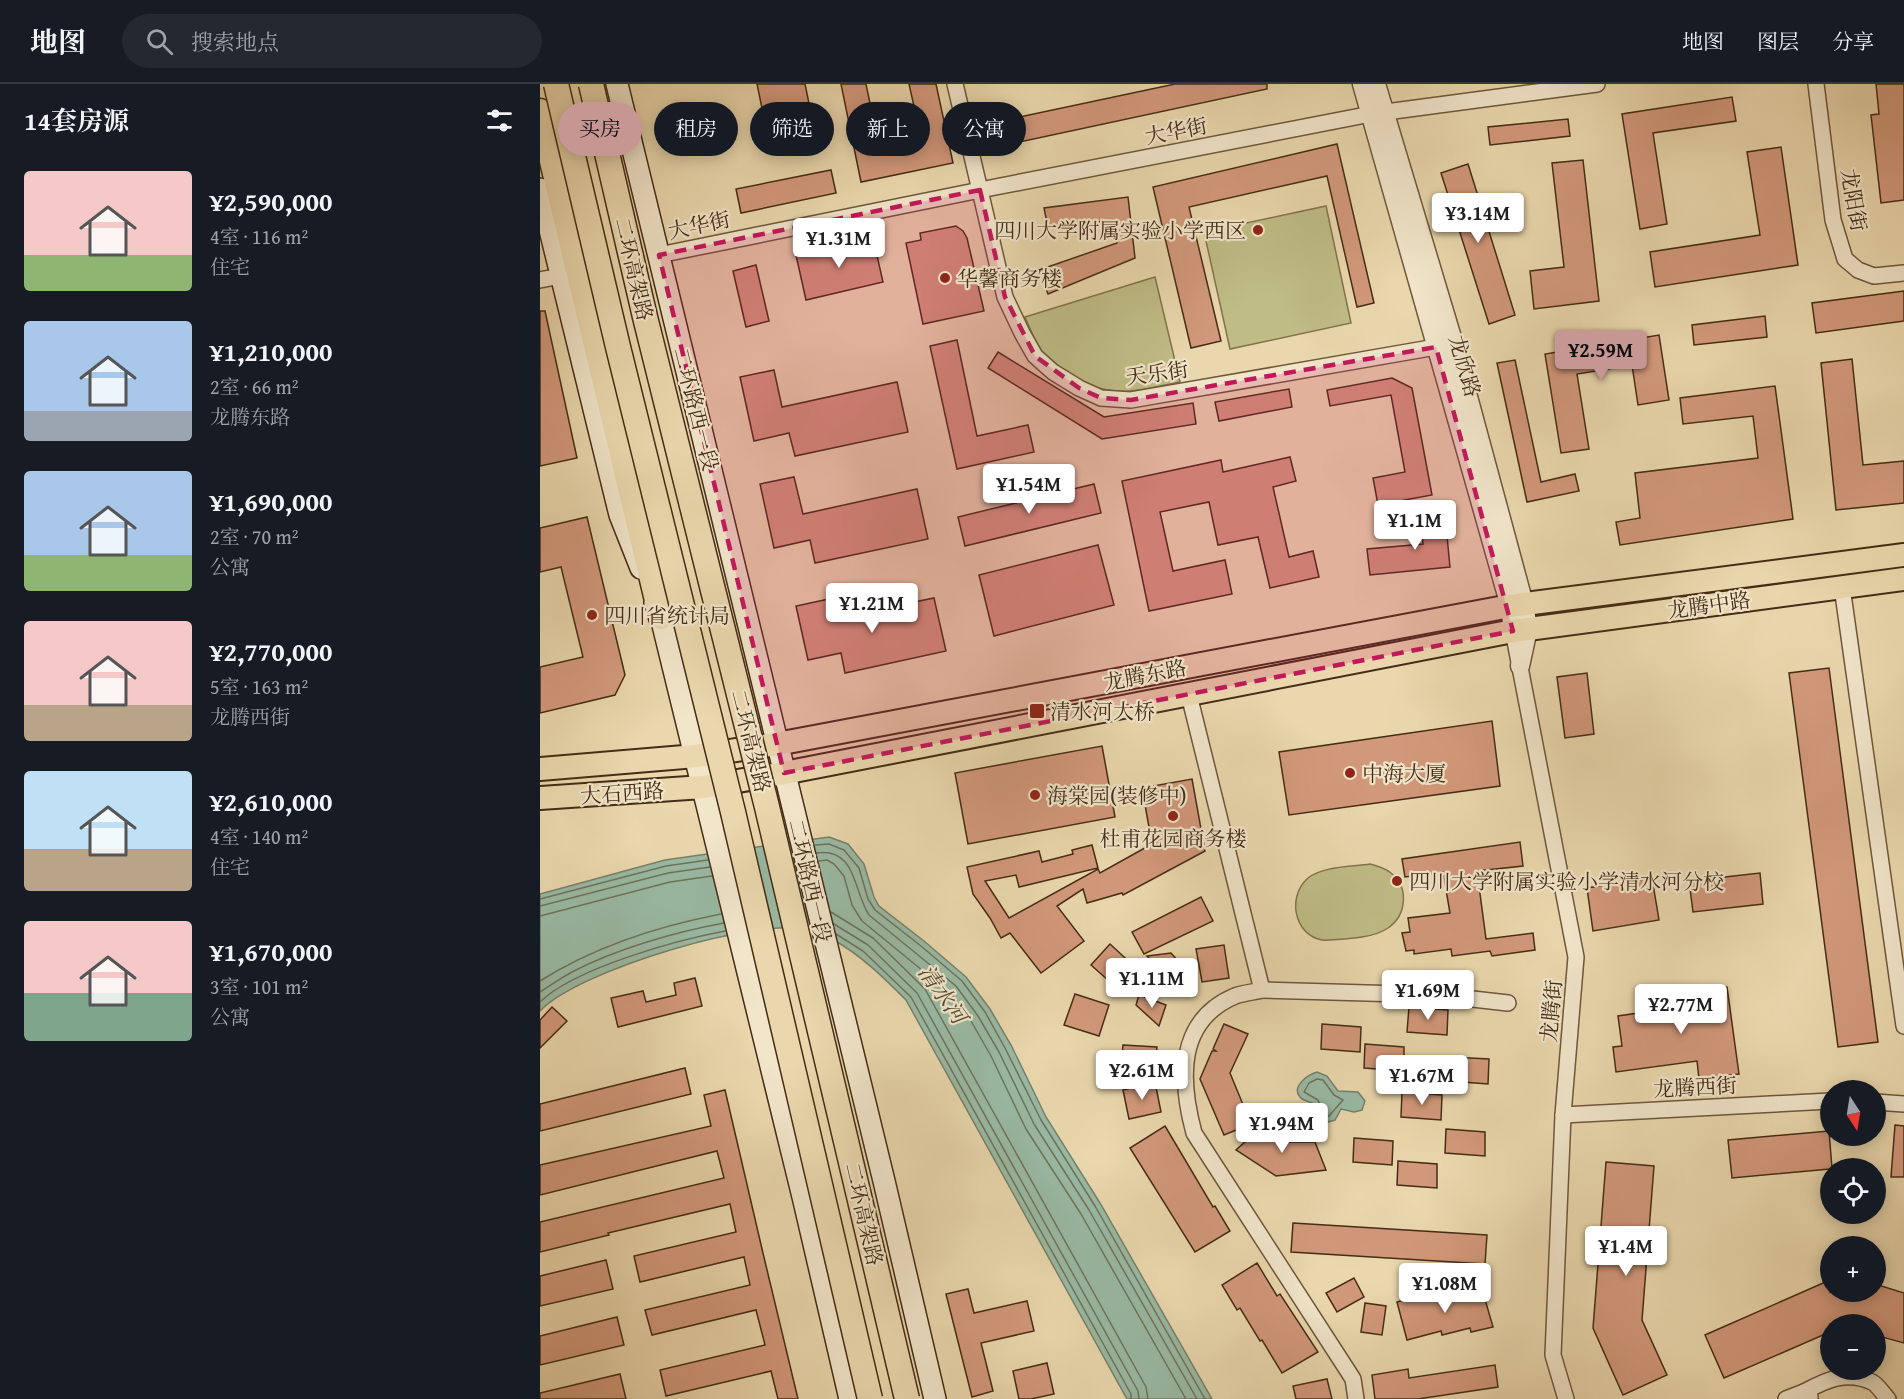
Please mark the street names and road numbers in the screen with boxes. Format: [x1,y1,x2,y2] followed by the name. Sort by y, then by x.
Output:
[1142,110,1210,152] street label: 大华街
[1833,166,1875,234] street label: 龙阳街
[665,203,733,247] street label: 大华街
[607,214,661,324] street label: 二环高架路
[1441,331,1489,401] street label: 龙欣路
[666,344,726,474] street label: 二环路西一段
[1124,353,1190,393] street label: 天乐街
[1665,584,1753,626] street label: 龙腾中路
[1101,652,1189,698] street label: 龙腾东路
[723,686,779,796] street label: 二环高架路
[579,775,665,811] street label: 大石西路
[781,816,839,946] street label: 二环路西一段
[1533,978,1569,1044] street label: 龙腾街
[1652,1069,1738,1105] street label: 龙腾西街
[837,1159,891,1269] street label: 二环高架路

